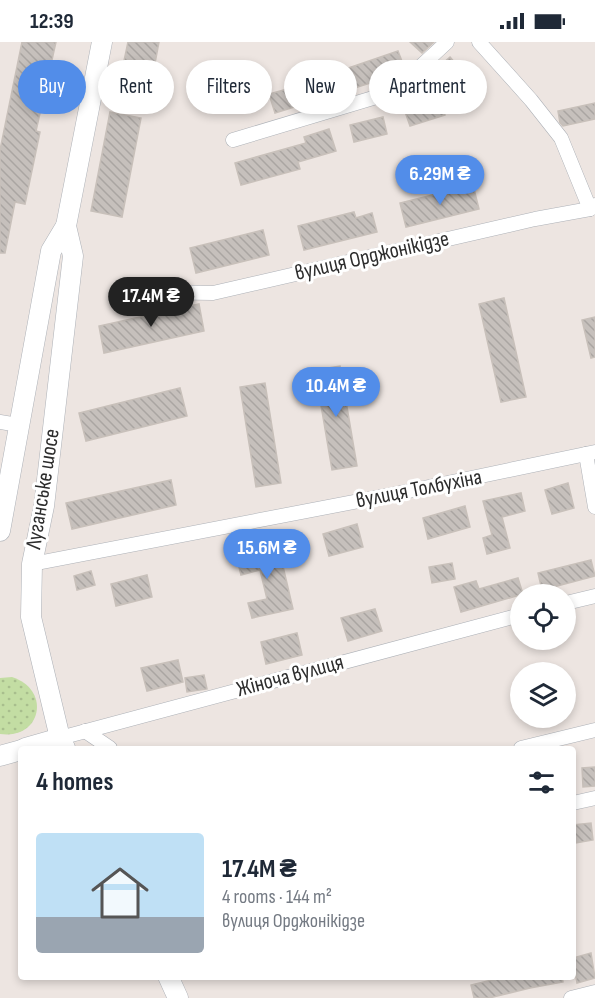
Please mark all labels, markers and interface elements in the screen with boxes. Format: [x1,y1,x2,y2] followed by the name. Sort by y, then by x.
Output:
[30,8,74,35] text: 12:39
[18,60,86,114] chip: Buy
[98,60,174,114] chip: Rent
[186,60,272,114] chip: Filters
[284,60,357,114] chip: New
[369,60,487,114] chip: Apartment
[385,155,495,206] pin: 6.29M ₴
[409,162,471,186] text: 6.29M ₴
[292,225,452,287] street label: вулиця Орджонікідзе
[96,277,206,328] pin: 17.4M ₴
[122,284,180,308] text: 17.4M ₴
[281,367,391,418] pin: 10.4M ₴
[306,374,366,398] text: 10.4M ₴
[20,427,66,552] street label: Луганське шосе
[354,464,484,514] street label: вулиця Толбухіна
[212,529,322,580] pin: 15.6M ₴
[237,536,297,560] text: 15.6M ₴
[510,584,576,728] map controls
[510,584,576,650] button: locate
[233,649,347,703] street label: Жіноча вулиця
[510,662,576,728] button: layers
[525,766,558,799] icon: filters
[36,767,113,798] text: 4 homes
[222,854,297,885] text: 17.4M ₴
[84,857,156,929] icon: home
[222,885,332,909] text: 4 rooms · 144 m²
[222,909,365,933] text: вулиця Орджонікідзе

